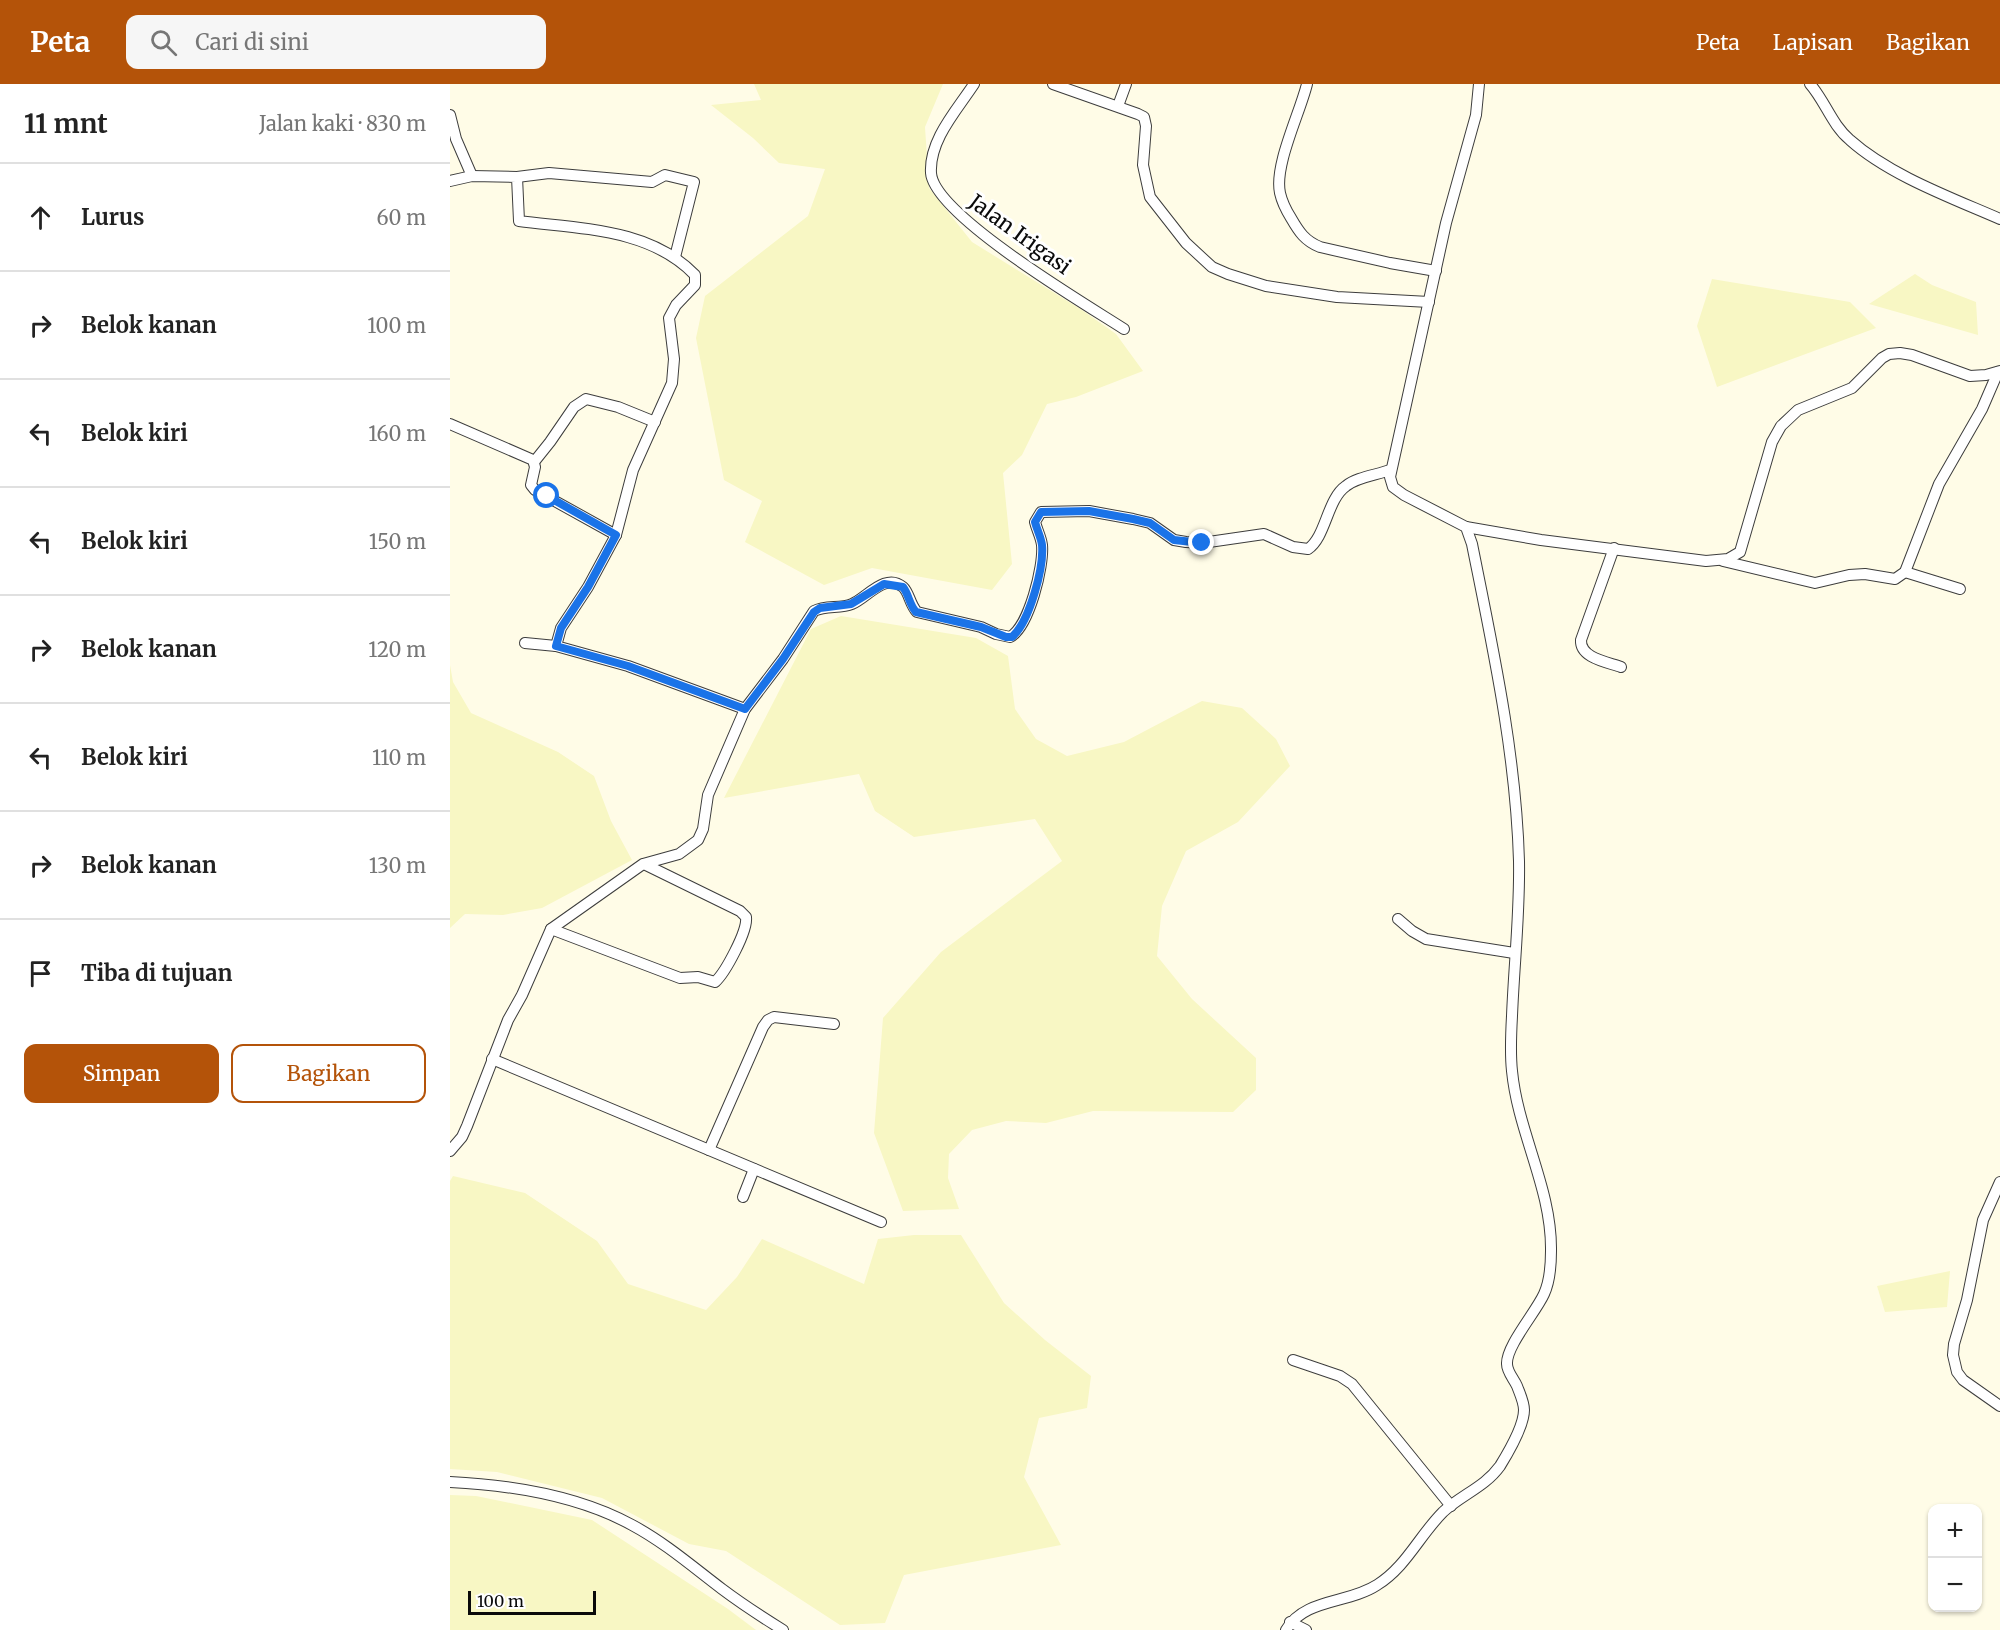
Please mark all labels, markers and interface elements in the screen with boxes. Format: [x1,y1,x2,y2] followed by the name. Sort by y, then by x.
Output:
[126,15,546,69] search box
[30,24,90,60] text: Peta
[147,26,180,59] icon: search
[195,28,309,56] text: Cari di sini
[1696,29,1740,56] text: Peta
[1773,29,1853,56] text: Lapisan
[1886,29,1970,56] text: Bagikan
[24,107,108,140] text: 11 mnt
[259,111,426,136] text: Jalan kaki · 830 m
[963,187,1076,280] street label: Jalan Irigasi
[24,201,57,234] icon: ahead
[81,203,144,231] text: Lurus
[376,205,426,230] text: 60 m
[24,309,57,342] icon: right
[81,311,217,339] text: Belok kanan
[367,313,426,338] text: 100 m
[24,417,57,450] icon: left
[81,419,188,447] text: Belok kiri
[368,421,426,446] text: 160 m
[533,482,559,508] route start
[24,525,57,558] icon: left
[81,527,188,555] text: Belok kiri
[369,529,426,554] text: 150 m
[1188,529,1214,555] route end
[24,633,57,666] icon: right
[81,635,217,663] text: Belok kanan
[368,637,426,662] text: 120 m
[24,741,57,774] icon: left
[81,743,188,771] text: Belok kiri
[372,745,426,770] text: 110 m
[24,849,57,882] icon: right
[81,851,217,879] text: Belok kanan
[369,853,426,878] text: 130 m
[24,957,57,990] icon: arrive
[81,959,232,987] text: Tiba di tujuan
[24,1044,219,1103] button: Simpan
[231,1044,426,1103] button: Bagikan
[1928,1504,1982,1612] map controls
[1928,1504,1982,1558] button: +
[1928,1558,1982,1612] button: −
[468,1588,596,1616] scale bar
[477,1591,524,1611] text: 100 m

